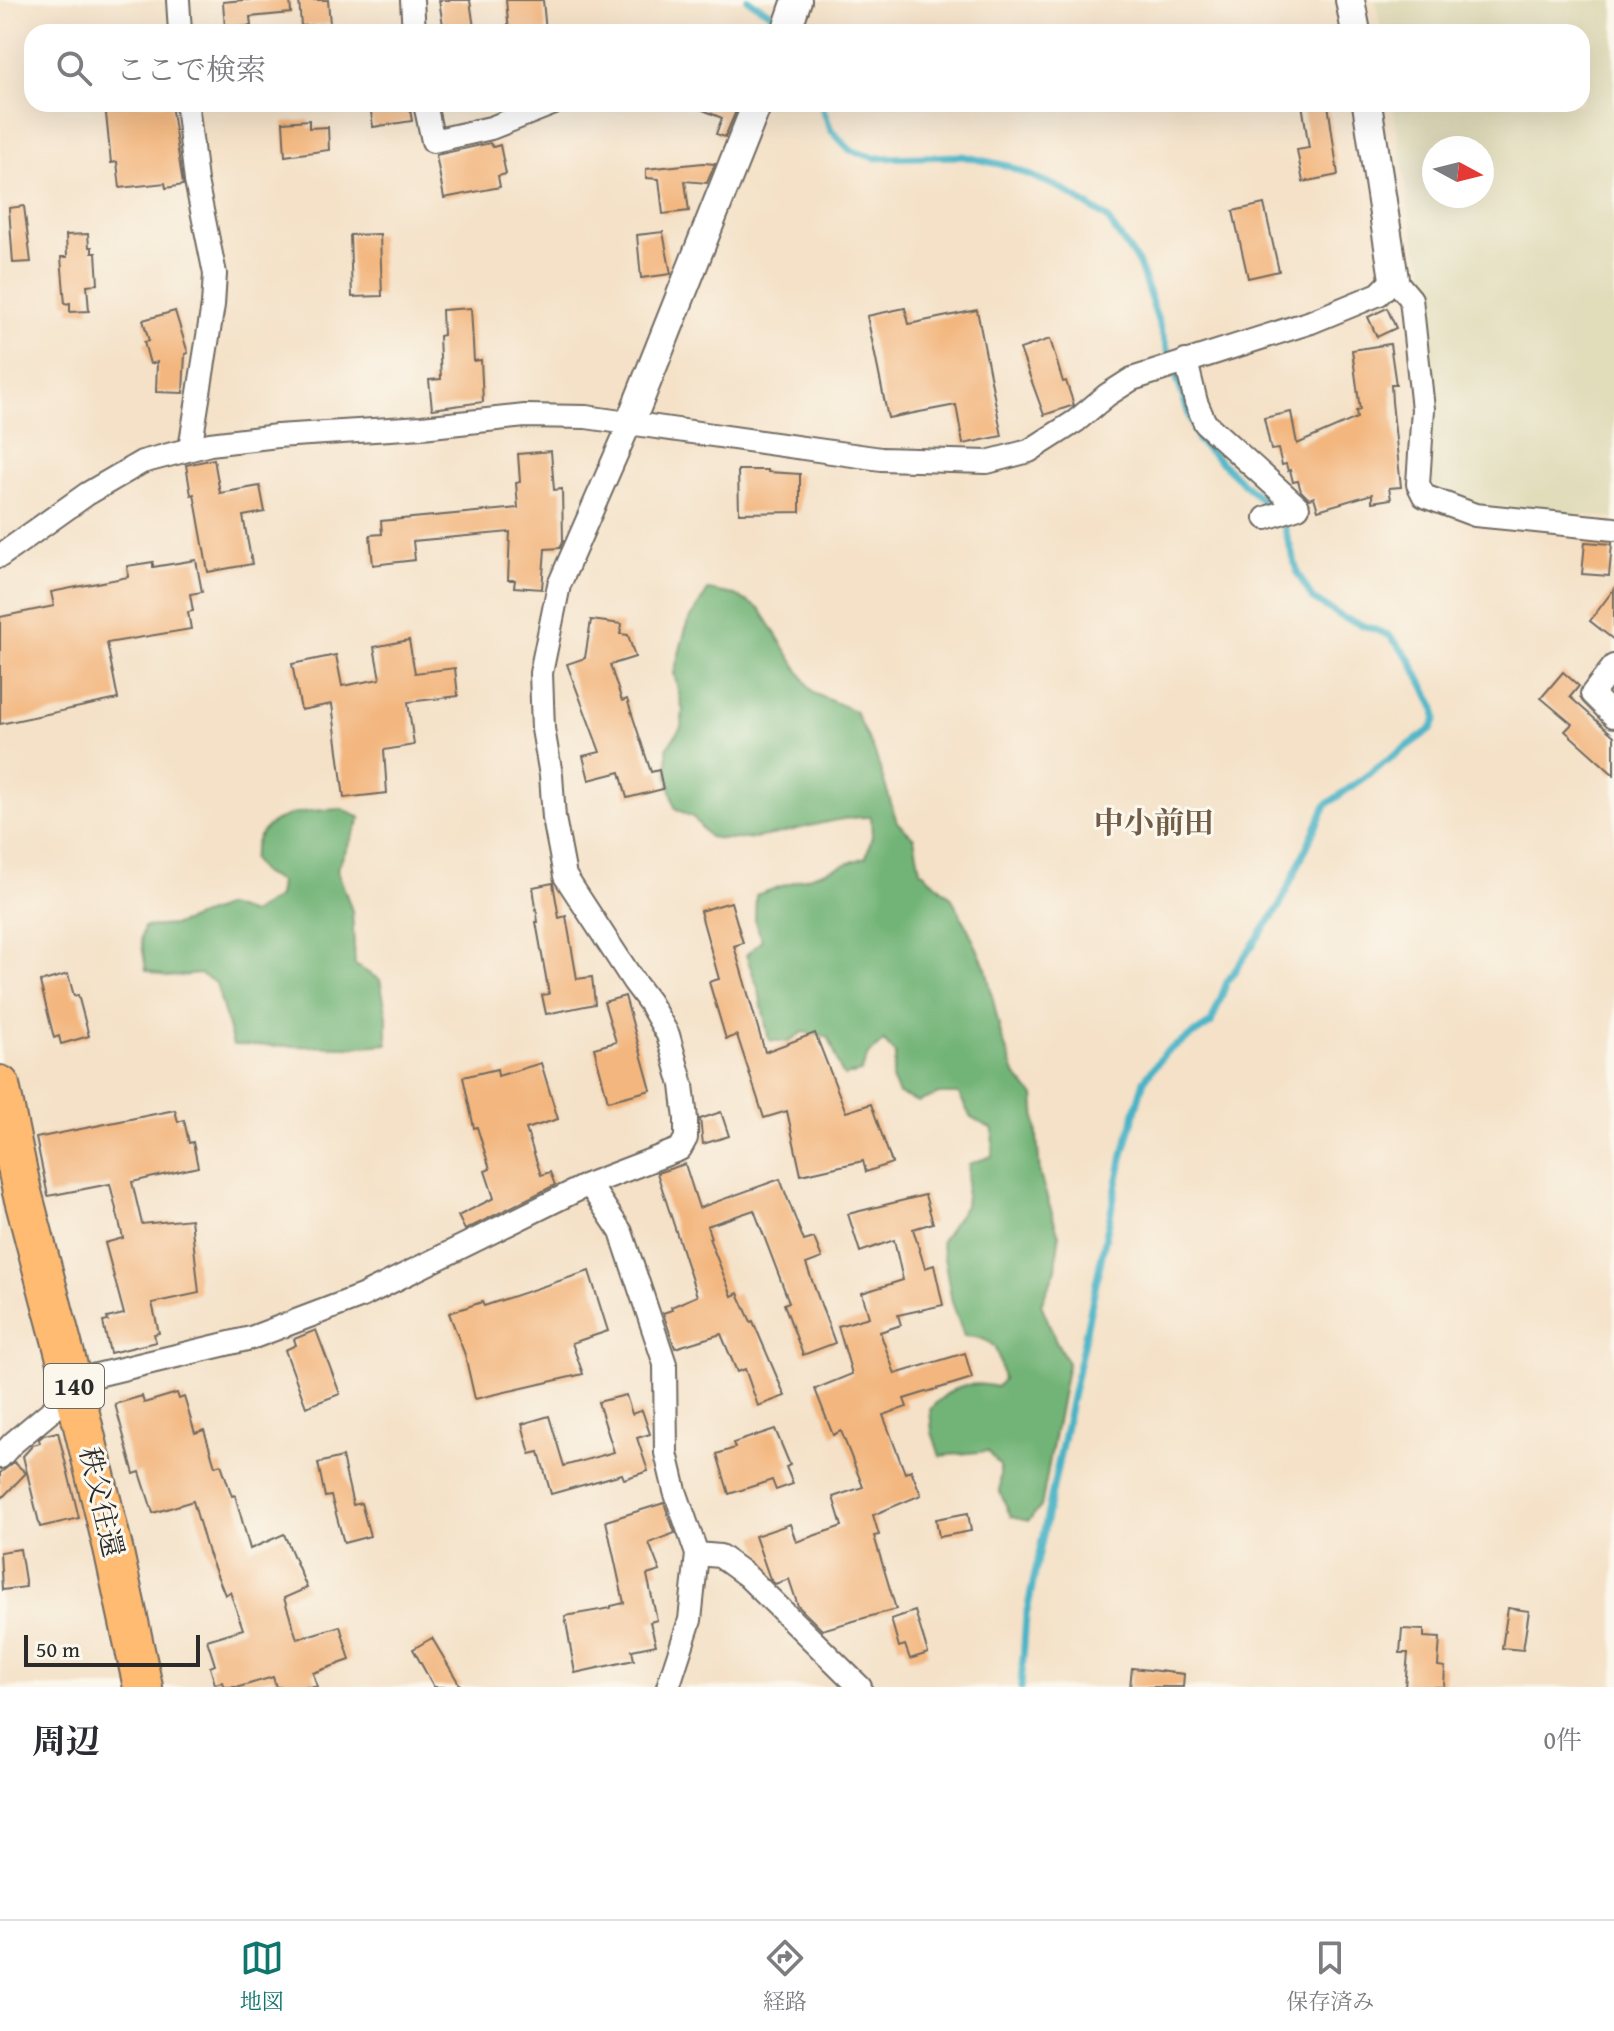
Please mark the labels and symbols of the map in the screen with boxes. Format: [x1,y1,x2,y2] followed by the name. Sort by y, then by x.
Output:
[1422,136,1494,208] north arrow
[1094,800,1214,844] district label: 中小前田
[44,1364,104,1408] road number: 140
[70,1443,135,1561] street label: 秩父往還
[24,1631,200,1667] scale bar

